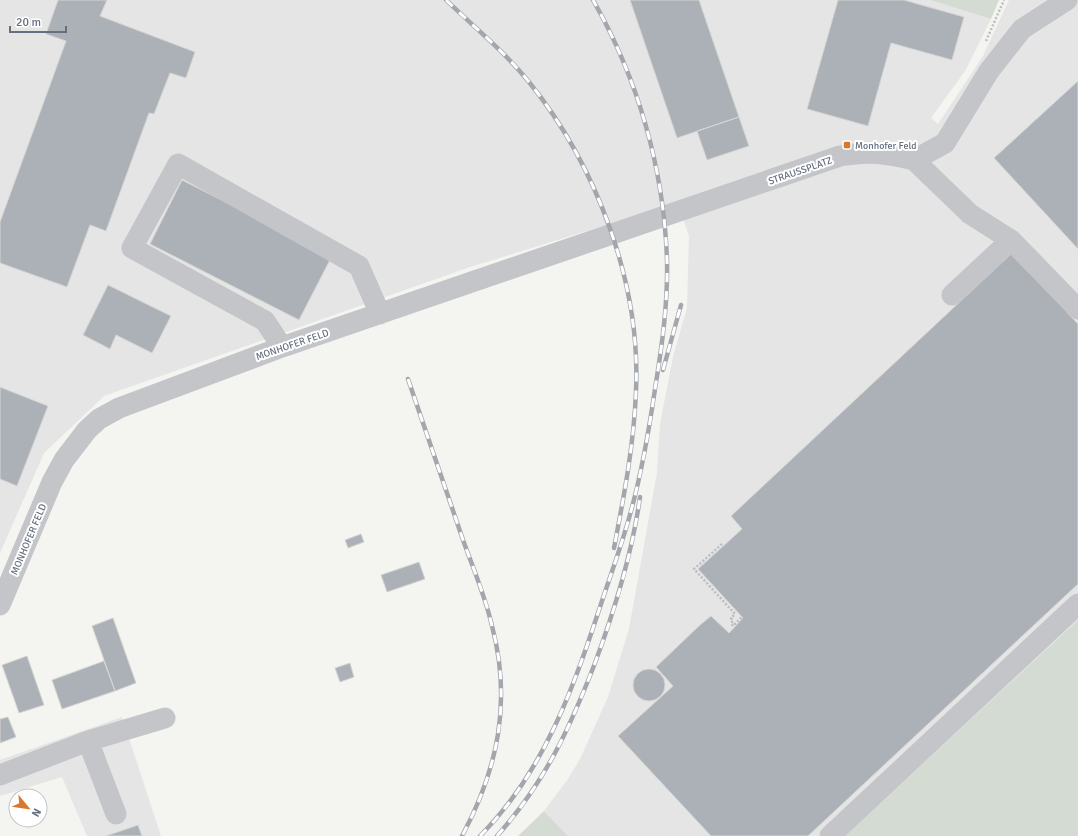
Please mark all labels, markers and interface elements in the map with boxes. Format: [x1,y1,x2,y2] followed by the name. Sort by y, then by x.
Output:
[10,8,66,34] scale bar
[16,15,41,30] text: 20 m
[842,140,852,150] marker: Monhofer Feld
[855,140,917,152] place label: Monhofer Feld
[767,154,834,187] street label: STRAUSSPLATZ
[254,327,330,363] street label: MONHOFER FELD
[8,502,49,577] street label: MONHOFER FELD
[8,788,48,828] north arrow
[29,806,44,819] text: N

